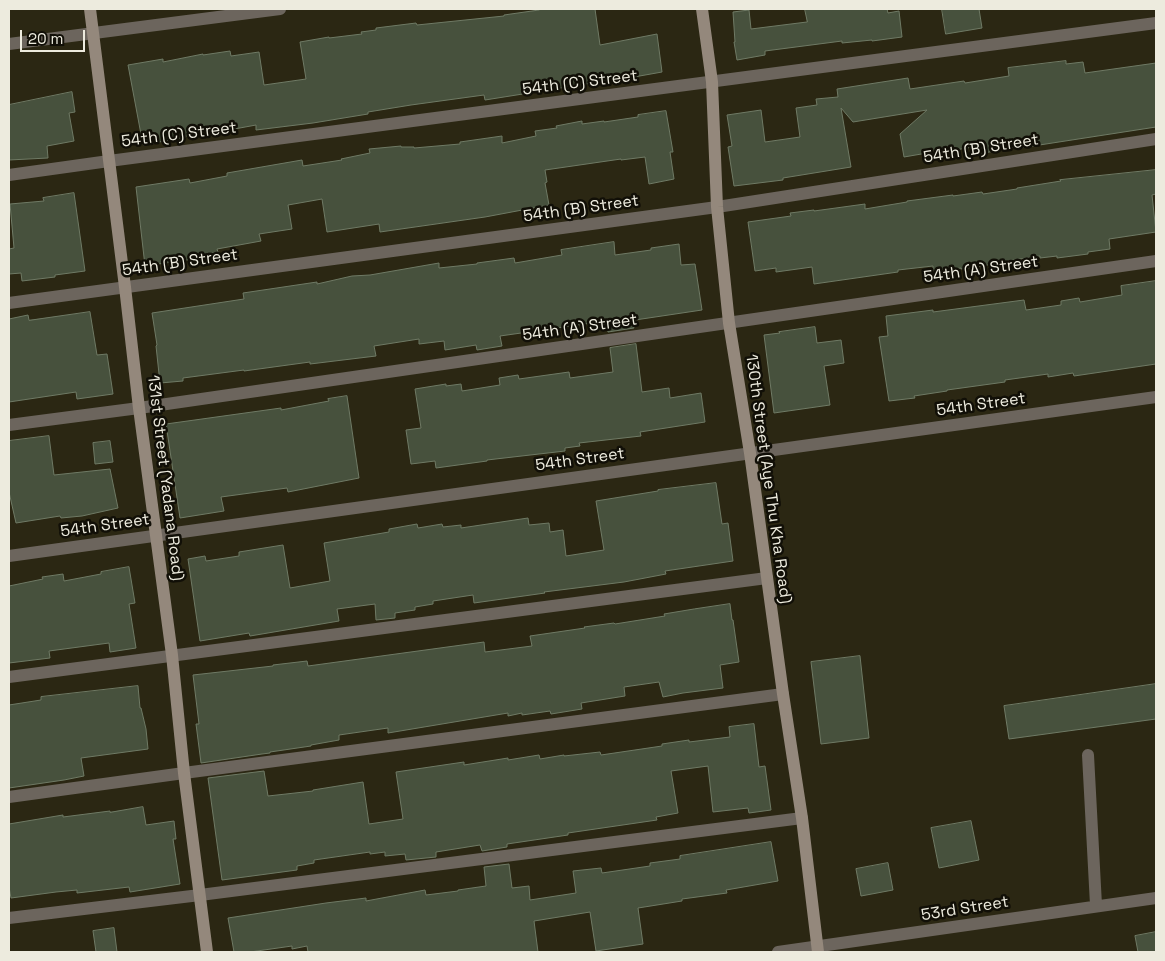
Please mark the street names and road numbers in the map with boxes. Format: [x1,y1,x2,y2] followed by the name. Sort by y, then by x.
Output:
[521,66,639,100] street label: 54th (C) Street
[120,118,238,152] street label: 54th (C) Street
[922,130,1040,168] street label: 54th (B) Street
[522,191,640,227] street label: 54th (B) Street
[121,245,239,281] street label: 54th (B) Street
[922,252,1040,288] street label: 54th (A) Street
[521,310,639,346] street label: 54th (A) Street
[741,353,795,605] street label: 130th Street (Aye Thu Kha Road)
[143,374,187,582] street label: 131st Street (Yadana Road)
[935,389,1027,421] street label: 54th Street
[534,444,626,476] street label: 54th Street
[59,510,151,542] street label: 54th Street
[920,893,1010,925] street label: 53rd Street

